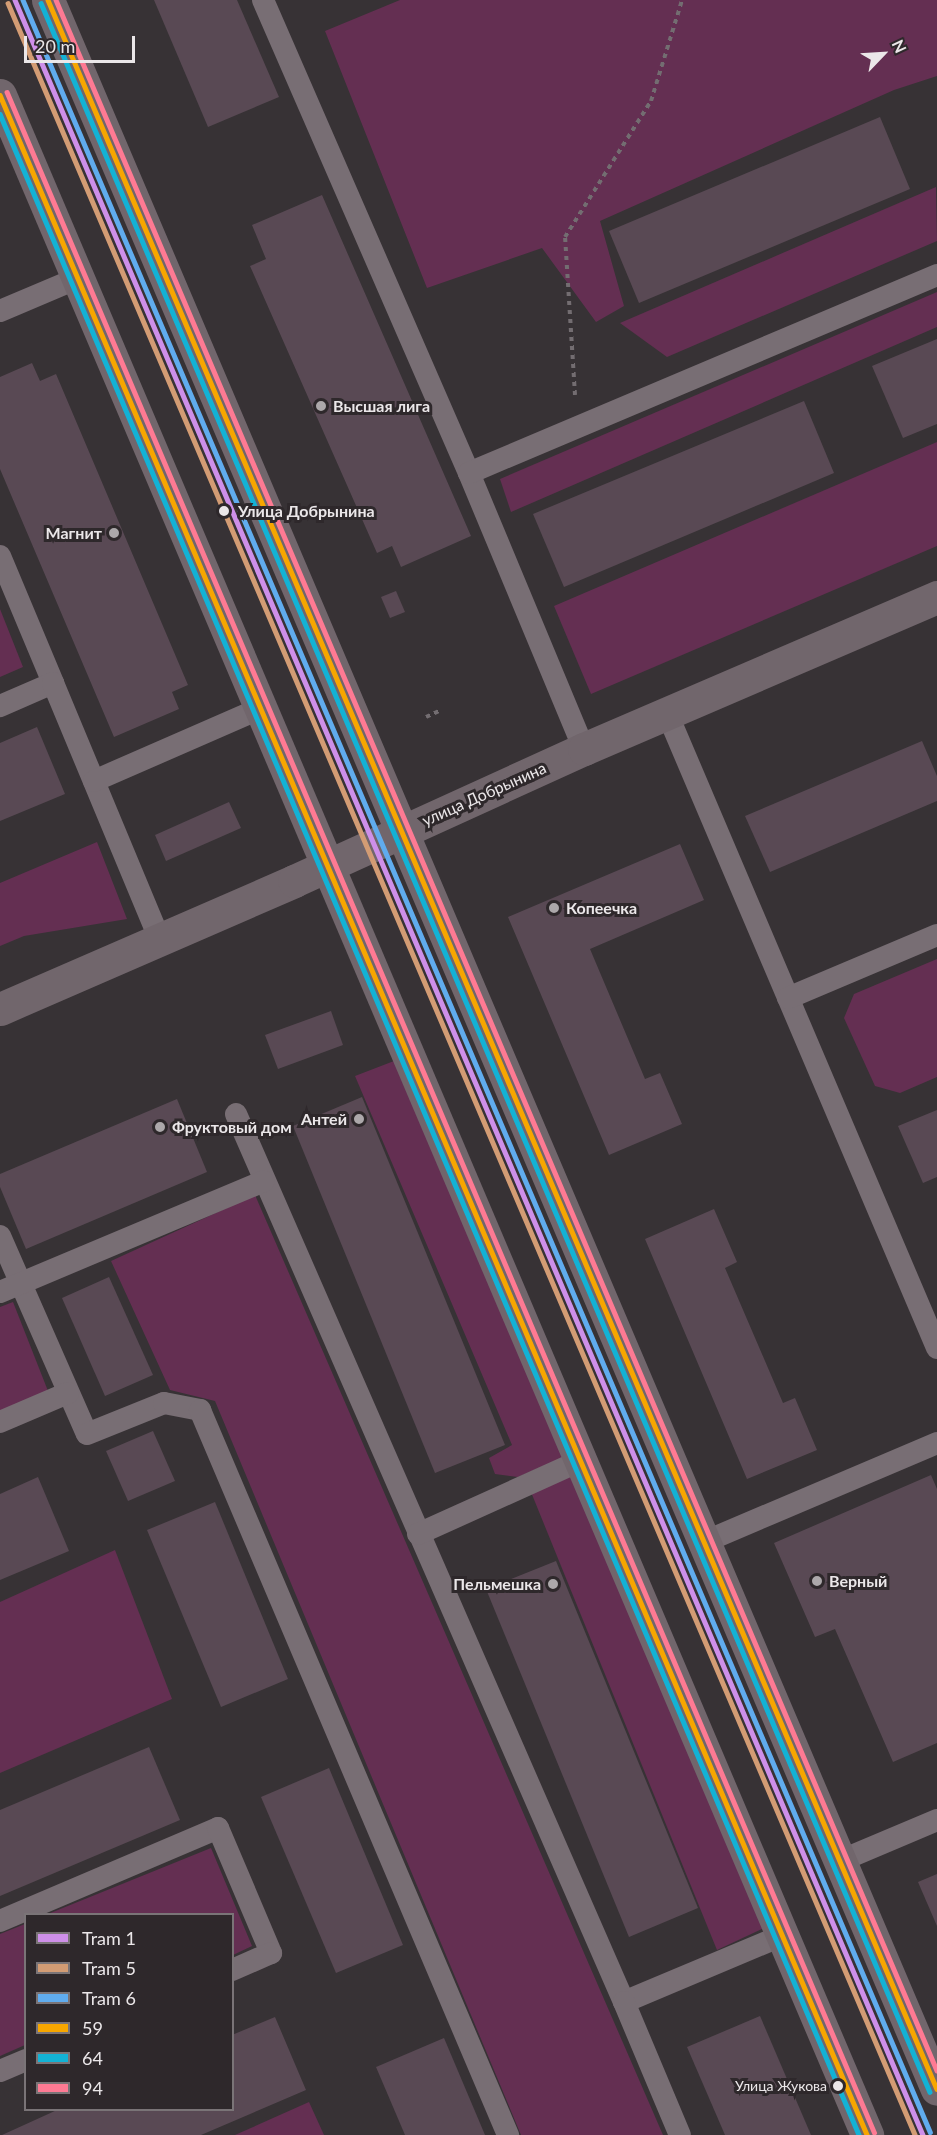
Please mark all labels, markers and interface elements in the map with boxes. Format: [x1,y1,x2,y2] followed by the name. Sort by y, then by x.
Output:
[27,24,138,62] scale bar
[853,24,913,84] north arrow
[35,35,75,57] text: 20 m
[889,37,911,56] text: N
[333,396,430,416] place label: Высшая лига
[314,399,328,413] marker: Высшая лига
[238,501,375,521] place label: Улица Добрынина
[215,502,233,520] marker: Улица Добрынина
[46,523,102,543] place label: Магнит
[107,526,121,540] marker: Магнит
[419,758,549,830] street label: улица Добрынина
[566,898,637,918] place label: Копеечка
[547,901,561,915] marker: Копеечка
[301,1109,347,1129] place label: Антей
[352,1112,366,1126] marker: Антей
[172,1117,292,1137] place label: Фруктовый дом
[153,1120,167,1134] marker: Фруктовый дом
[829,1571,887,1591] place label: Верный
[453,1574,541,1594] place label: Пельмешка
[810,1574,824,1588] marker: Верный
[546,1577,560,1591] marker: Пельмешка
[24,1913,234,2111] legend
[82,1927,136,1949] text: Tram 1
[82,1957,136,1979] text: Tram 5
[82,1987,136,2009] text: Tram 6
[82,2017,103,2039] text: 59
[82,2047,103,2069] text: 64
[82,2077,103,2099] text: 94
[735,2078,827,2094] place label: Улица Жукова
[832,2080,844,2092] marker: Улица Жукова

